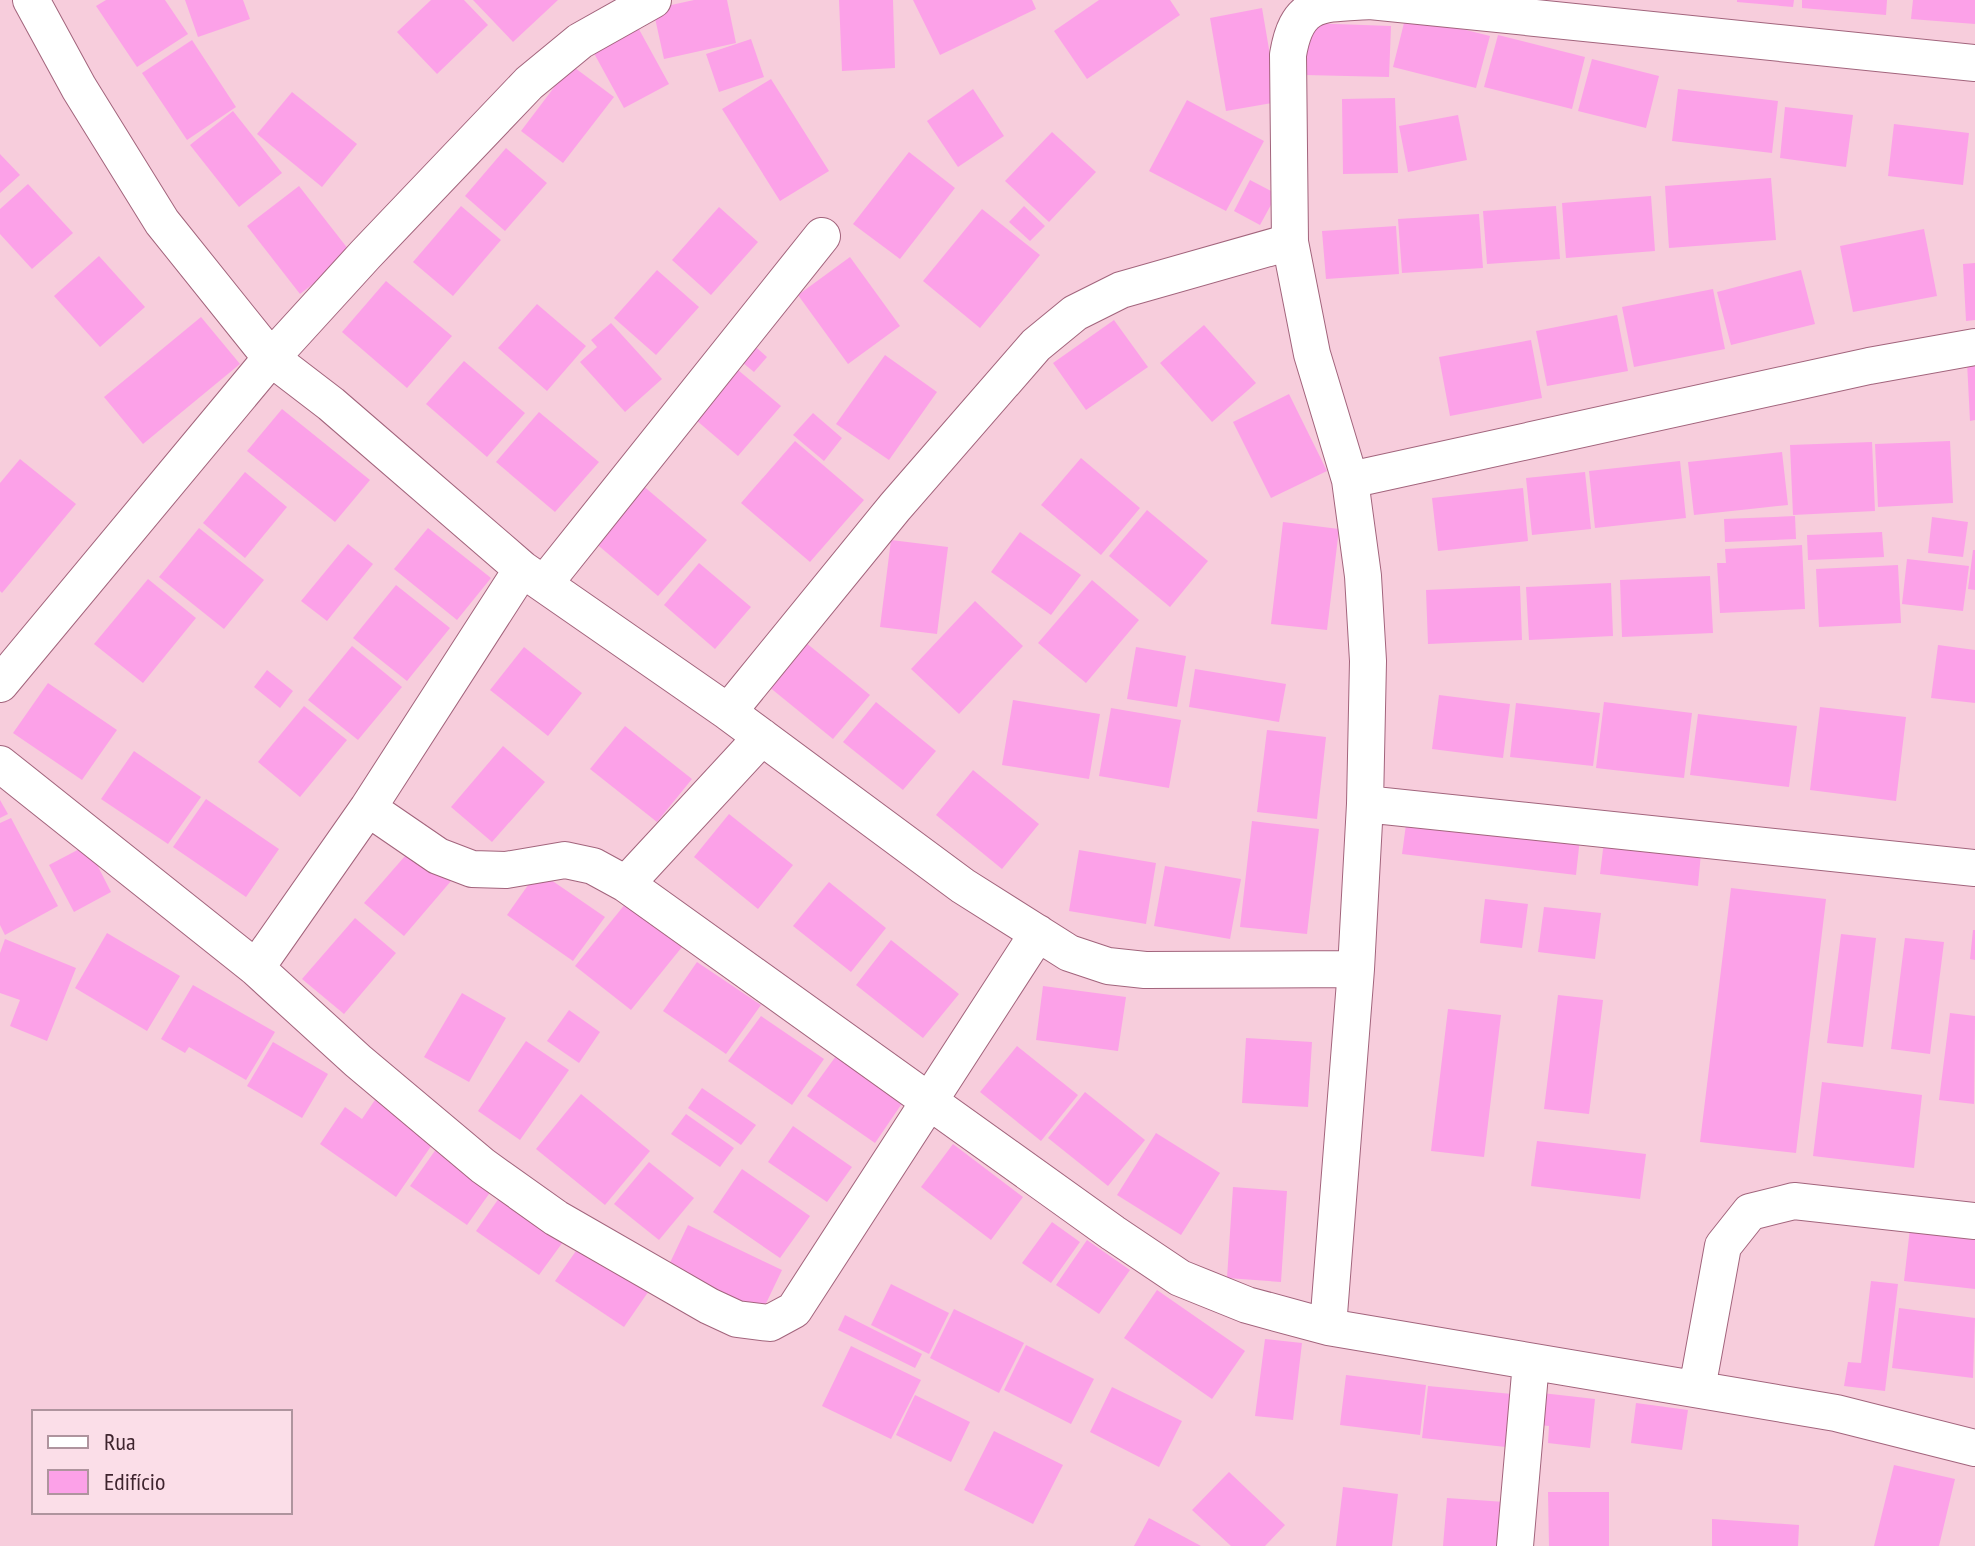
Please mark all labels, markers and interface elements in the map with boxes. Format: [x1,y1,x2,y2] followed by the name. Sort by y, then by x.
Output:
[32,1410,292,1514] legend
[104,1426,136,1457] text: Rua
[104,1466,165,1497] text: Edifício

